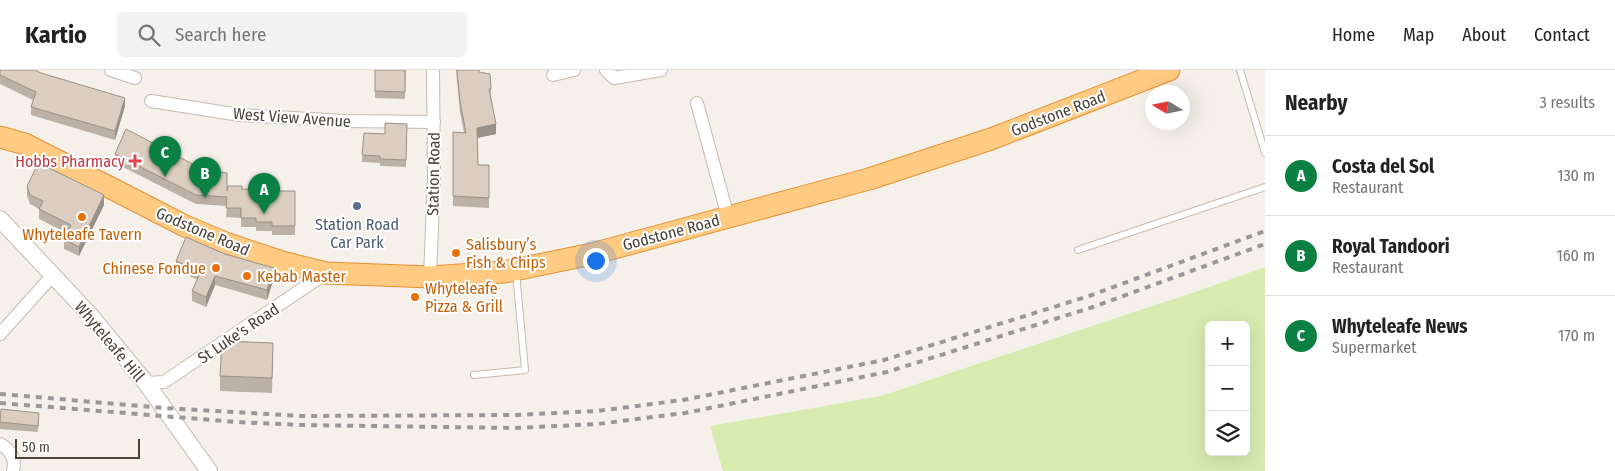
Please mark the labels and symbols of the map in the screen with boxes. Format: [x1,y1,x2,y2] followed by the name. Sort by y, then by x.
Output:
[1145,85,1190,130] north arrow
[1008,87,1108,140] street label: Godstone Road
[232,104,352,131] street label: West View Avenue
[423,132,444,216] street label: Station Road
[149,136,181,177] pin: C
[15,152,126,171] place label: Hobbs Pharmacy
[129,155,141,167] marker: Hobbs Pharmacy
[189,157,221,198] pin: B
[248,173,280,214] pin: A
[351,200,363,212] marker: Station Road Car Park
[153,203,252,260] street label: Godstone Road
[621,210,722,255] street label: Godstone Road
[76,211,88,223] marker: Whyteleafe Tavern
[315,215,399,252] place label: Station Road Car Park
[22,225,142,244] place label: Whyteleafe Tavern
[466,235,546,272] place label: Salisbury’s Fish & Chips
[450,247,462,259] marker: Salisbury’s Fish & Chips
[583,248,609,274] your location
[103,259,206,278] place label: Chinese Fondue
[210,262,222,274] marker: Chinese Fondue
[257,267,346,286] place label: Kebab Master
[241,270,253,282] marker: Kebab Master
[425,279,503,316] place label: Whyteleafe Pizza & Grill
[409,291,421,303] marker: Whyteleafe Pizza & Grill
[71,297,149,385] street label: Whyteleafe Hill
[194,299,283,368] street label: St Luke's Road
[15,436,140,459] scale bar

